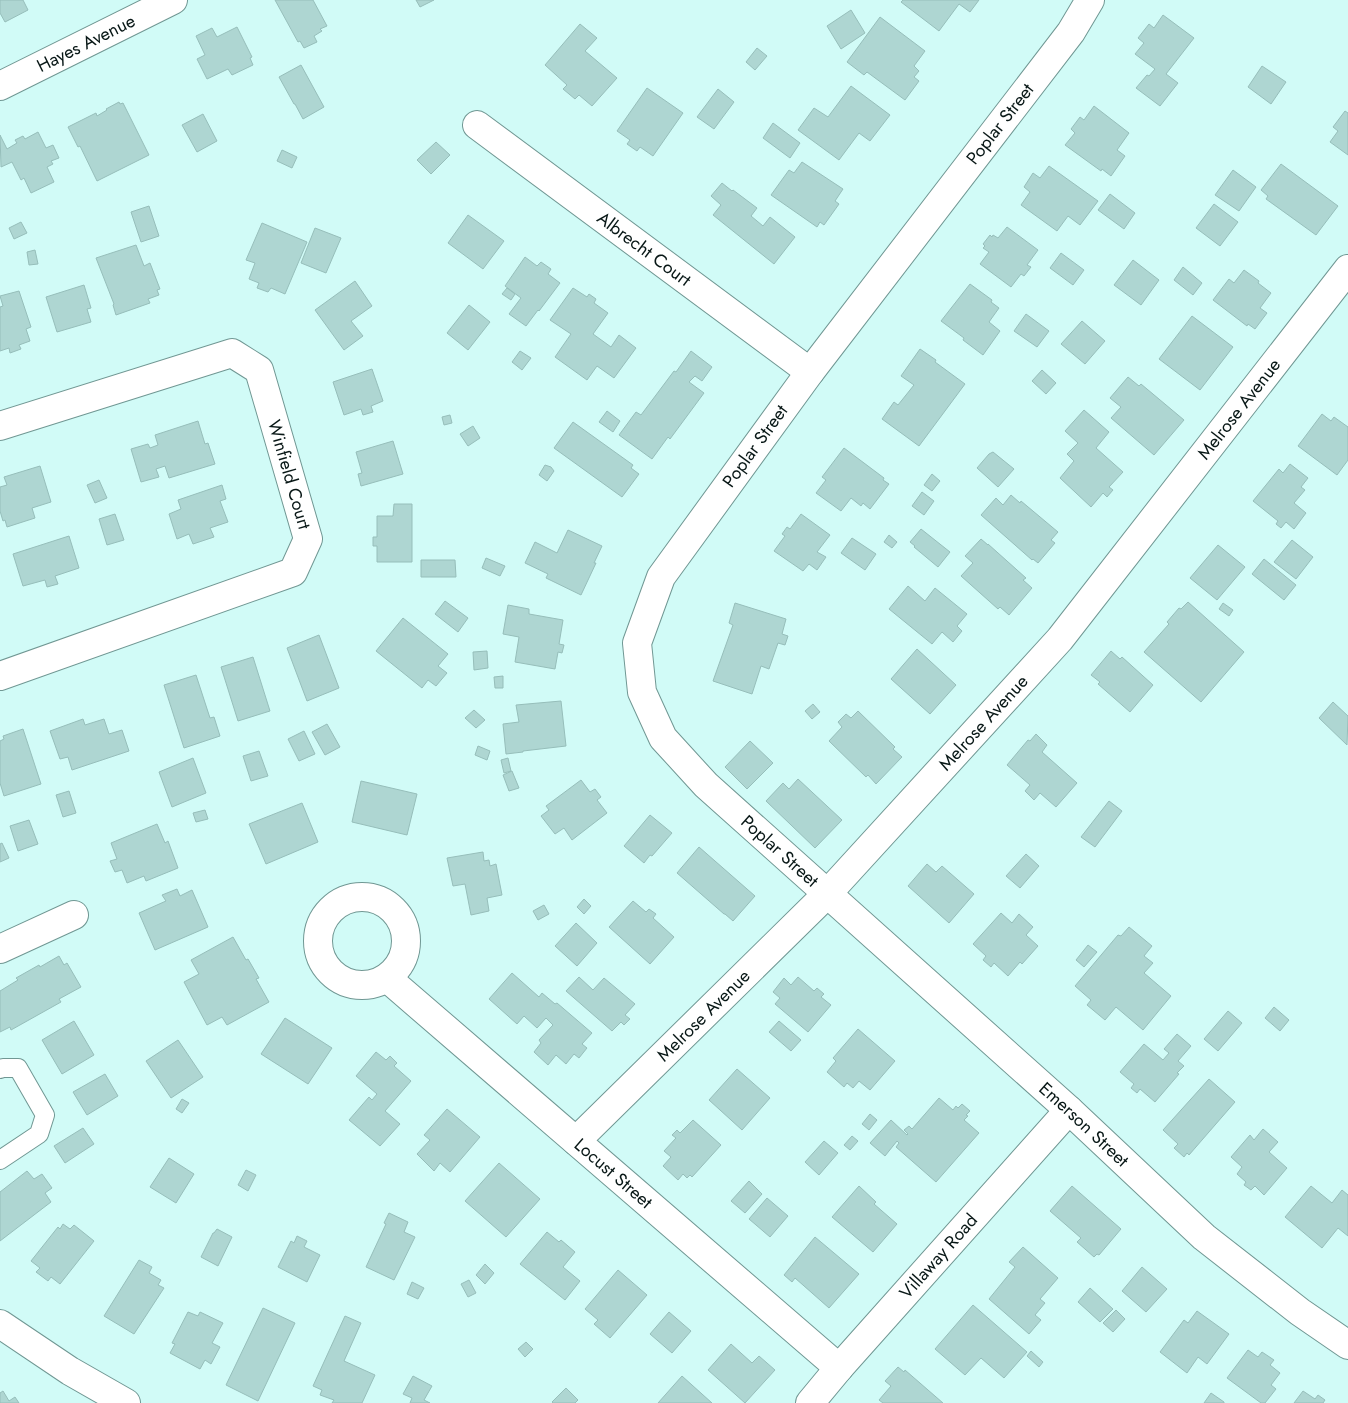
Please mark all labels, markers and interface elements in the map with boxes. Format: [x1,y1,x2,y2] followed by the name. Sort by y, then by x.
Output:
[32,8,140,79] street label: Hayes Avenue
[960,77,1040,170] street label: Poplar Street
[592,205,697,293] street label: Albrecht Court
[1191,353,1287,465] street label: Melrose Avenue
[716,399,794,493] street label: Poplar Street
[261,417,318,533] street label: Winfield Court
[933,669,1034,777] street label: Melrose Avenue
[735,809,825,893] street label: Poplar Street
[651,963,756,1067] street label: Melrose Avenue
[1033,1076,1135,1173] street label: Emerson Street
[569,1132,659,1215] street label: Locust Street
[893,1208,984,1305] street label: Villaway Road

